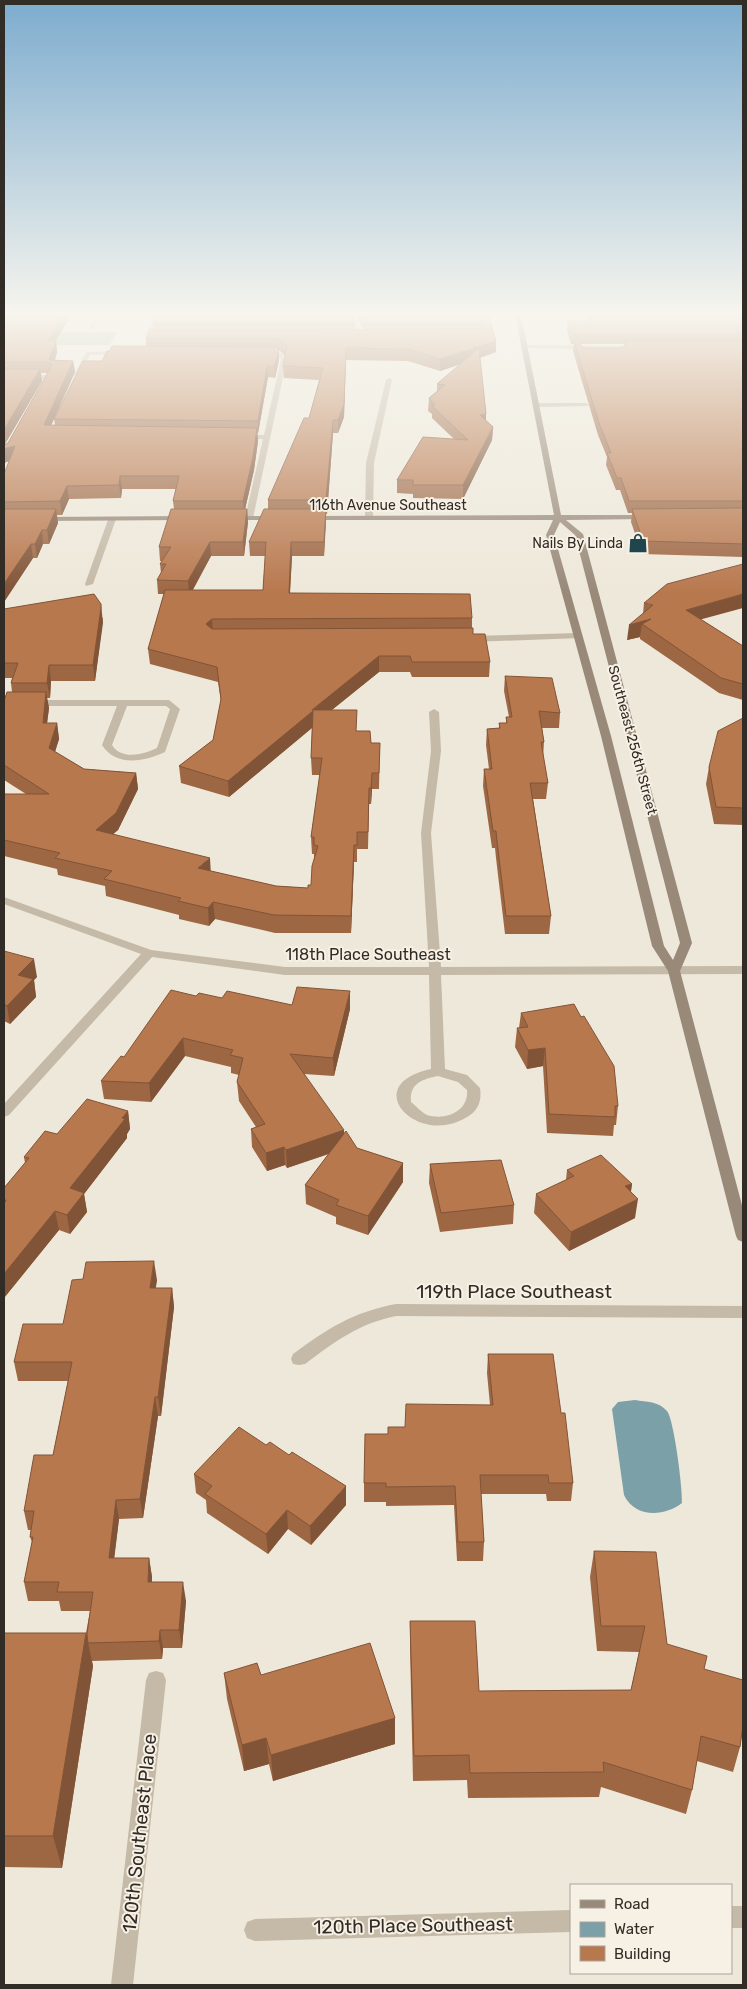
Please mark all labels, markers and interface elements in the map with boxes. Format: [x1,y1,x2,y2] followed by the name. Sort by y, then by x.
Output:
[309,497,467,514] street label: 116th Avenue Southeast
[627,532,649,554] shop icon: Nails By Linda
[532,535,623,552] place label: Nails By Linda
[604,664,661,817] street label: Southeast 256th Street
[285,945,451,964] street label: 118th Place Southeast
[416,1280,612,1303] street label: 119th Place Southeast
[118,1733,161,1933] street label: 120th Southeast Place
[570,1884,732,1974] legend
[614,1895,650,1913] text: Road
[313,1912,514,1939] street label: 120th Place Southeast
[614,1920,654,1938] text: Water
[614,1945,671,1963] text: Building

